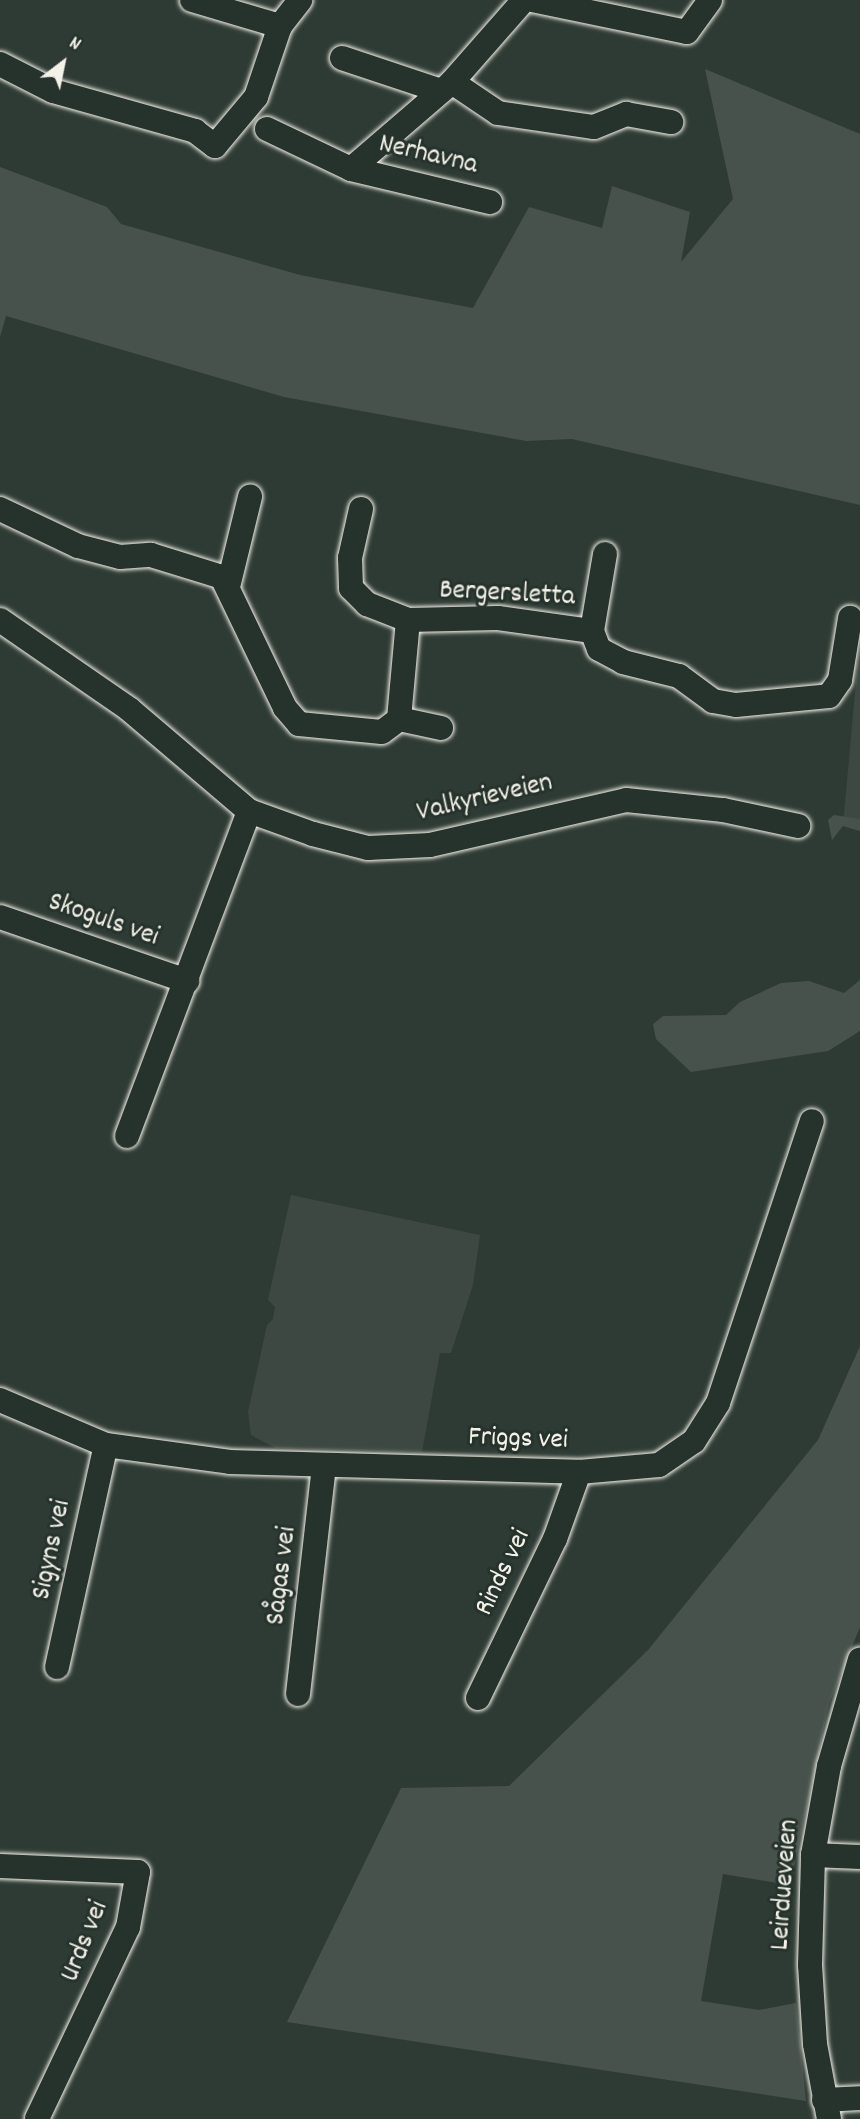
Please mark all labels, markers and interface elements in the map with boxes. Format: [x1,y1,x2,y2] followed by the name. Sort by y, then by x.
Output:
[28,28,98,98] north arrow
[63,31,86,59] text: N
[375,128,481,184] street label: Nerhavna
[438,575,576,615] street label: Bergersletta
[414,767,556,831] street label: Valkyrieveien
[43,886,163,956] street label: Skoguls vei
[468,1421,568,1459] street label: Friggs vei
[26,1497,80,1603] street label: Sigyns vei
[469,1524,539,1622] street label: Rinds vei
[260,1525,306,1627] street label: Sågas vei
[765,1818,807,1952] street label: Leirdueveien
[55,1897,117,1987] street label: Urds vei

